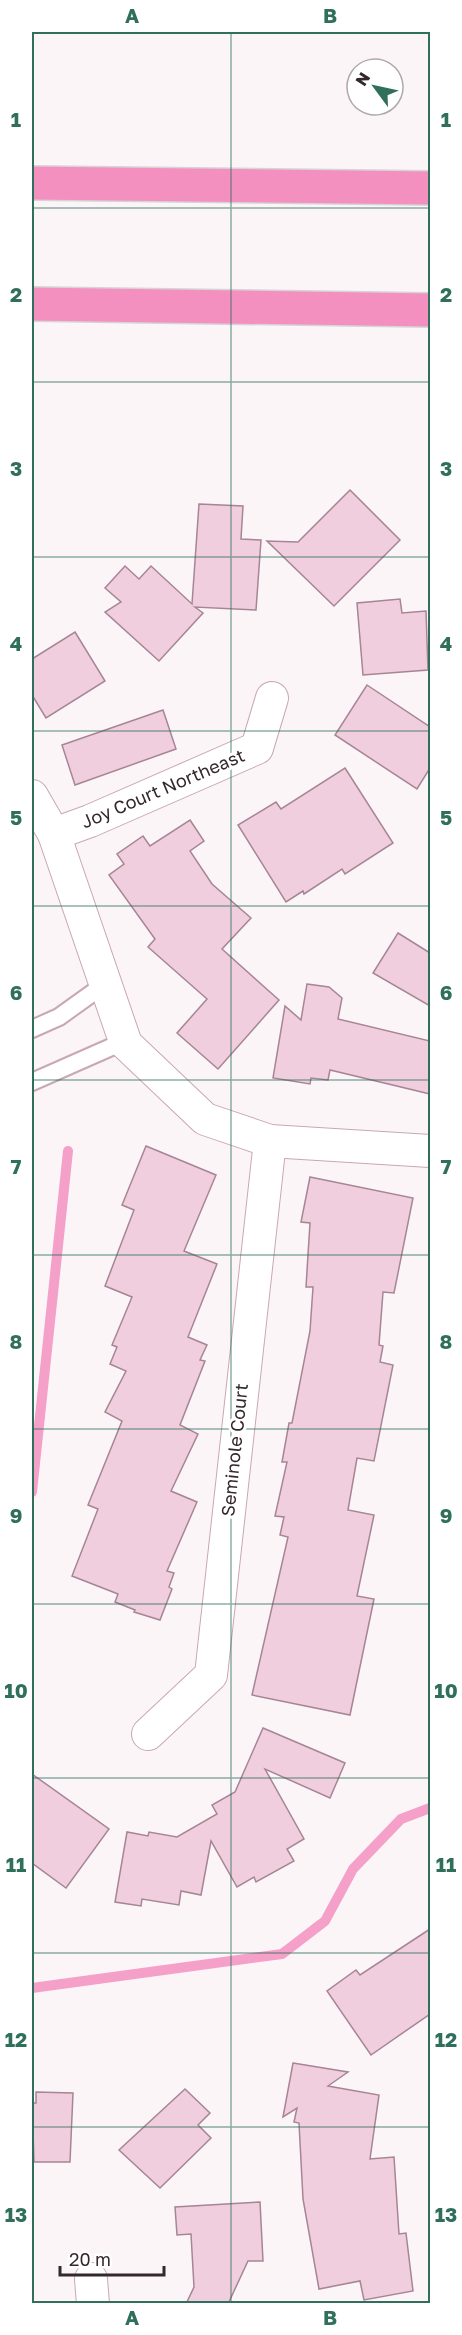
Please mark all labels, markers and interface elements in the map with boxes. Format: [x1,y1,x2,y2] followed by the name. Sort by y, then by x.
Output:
[125,3,139,27] text: A
[323,3,337,27] text: B
[345,57,405,117] north arrow
[351,68,374,89] text: N
[11,107,21,131] text: 1
[441,107,451,131] text: 1
[10,282,22,306] text: 2
[440,282,452,306] text: 2
[10,456,22,480] text: 3
[440,456,452,480] text: 3
[10,631,22,655] text: 4
[440,631,452,655] text: 4
[78,744,248,832] street label: Joy Court Northeast
[10,805,22,829] text: 5
[440,805,452,829] text: 5
[10,980,22,1004] text: 6
[440,980,452,1004] text: 6
[11,1154,22,1178] text: 7
[441,1154,452,1178] text: 7
[10,1329,22,1353] text: 8
[440,1329,452,1353] text: 8
[216,1382,252,1517] street label: Seminole Court
[10,1503,22,1527] text: 9
[440,1503,452,1527] text: 9
[4,1678,28,1702] text: 10
[434,1678,458,1702] text: 10
[6,1852,26,1876] text: 11
[436,1852,456,1876] text: 11
[5,2027,27,2051] text: 12
[435,2027,457,2051] text: 12
[5,2202,27,2226] text: 13
[435,2202,457,2226] text: 13
[60,2239,164,2277] scale bar
[69,2248,111,2270] text: 20 m
[125,2305,139,2329] text: A
[323,2305,337,2329] text: B

